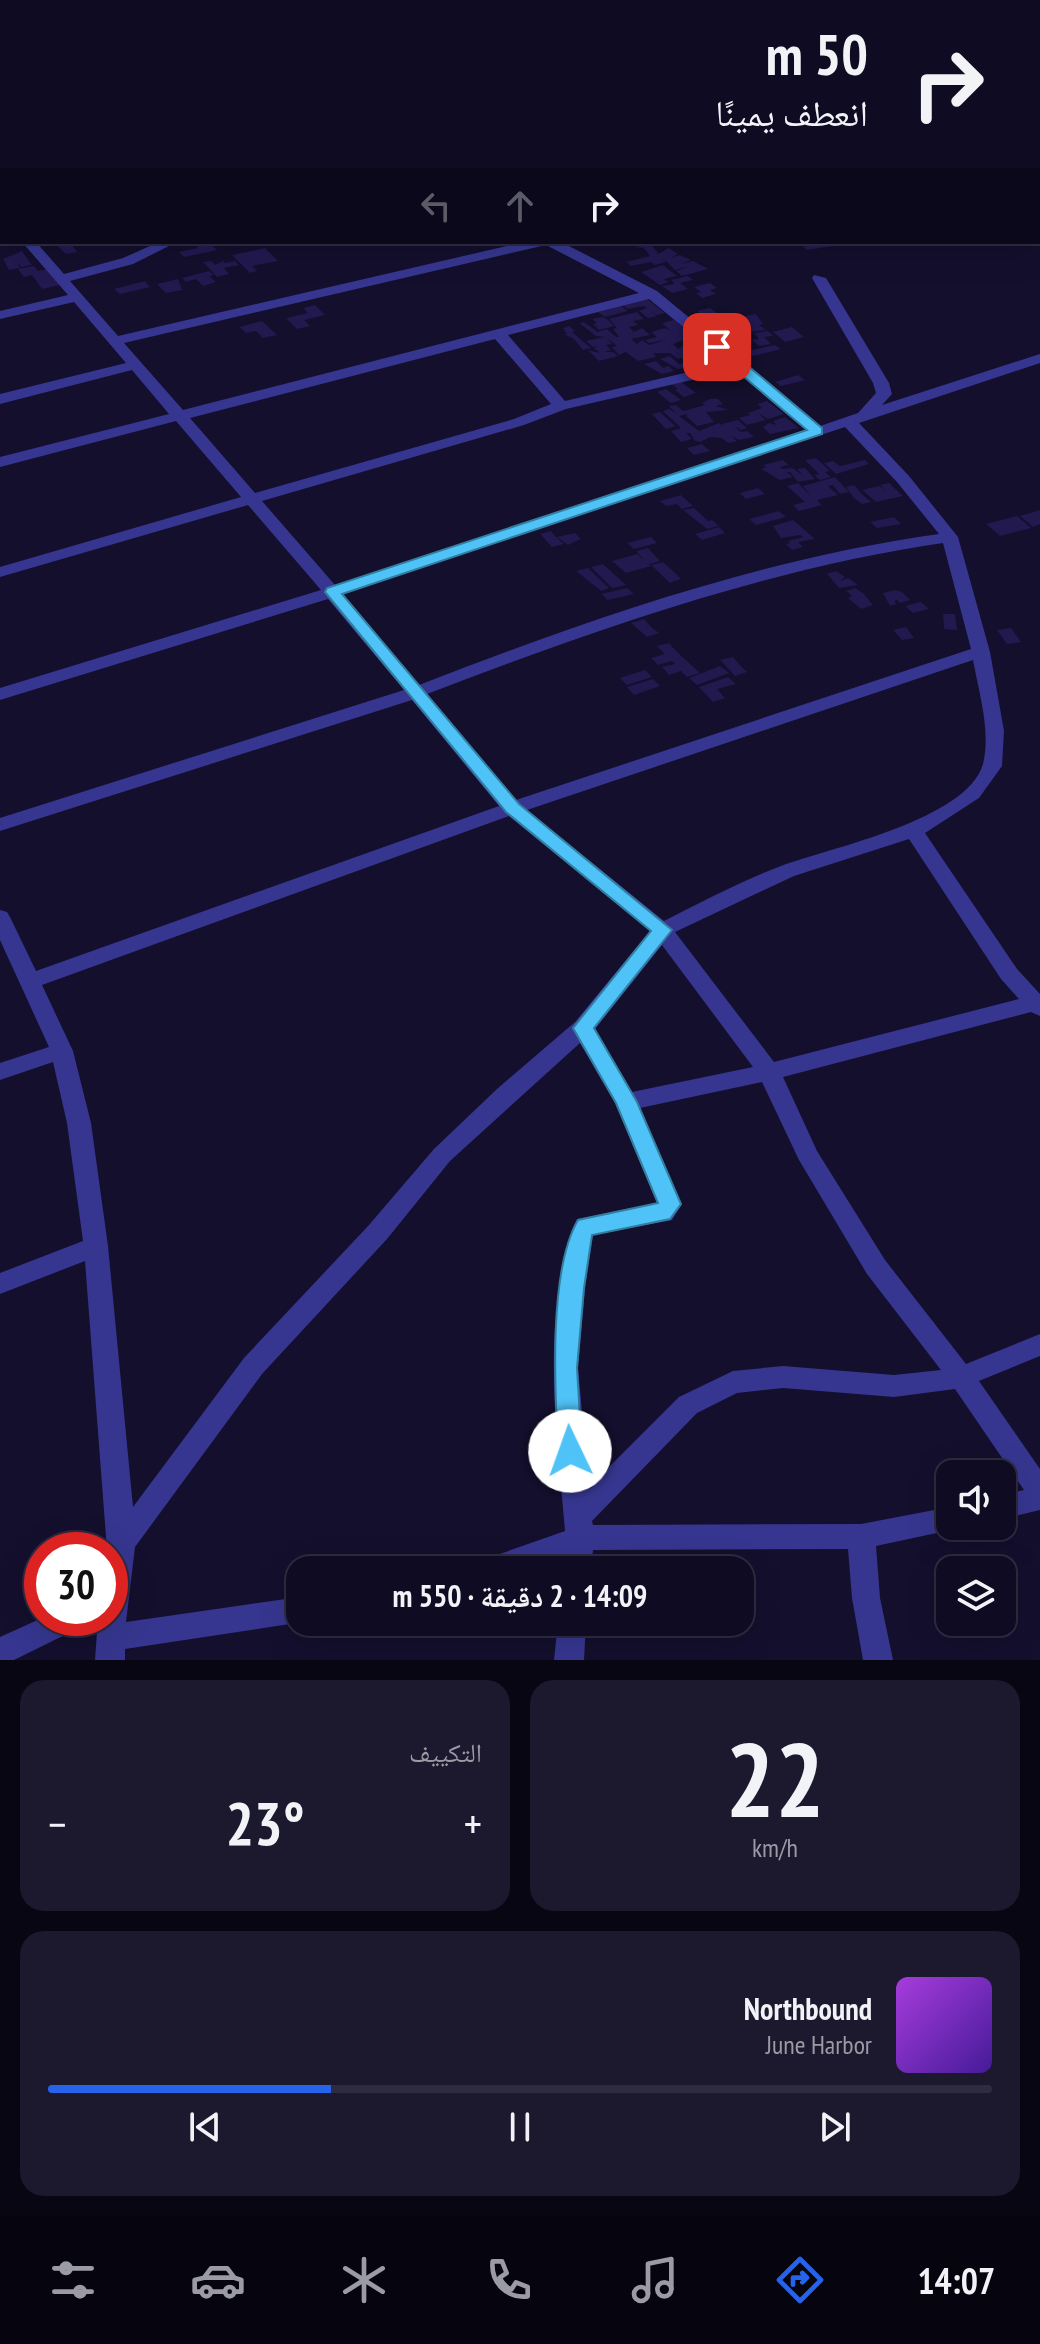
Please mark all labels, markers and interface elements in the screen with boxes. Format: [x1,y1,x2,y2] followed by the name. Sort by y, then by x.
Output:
[766,18,868,90] text: 50 m
[896,32,1000,136] icon: right
[715,89,868,136] text: انعطف يمينًا
[414,184,458,228] icon: left
[498,184,542,228] icon: ahead
[582,184,626,228] icon: right
[683,313,751,381] pin
[695,325,739,369] icon: arrive
[528,1409,612,1493] position arrow
[936,1460,1016,1636] map controls
[936,1460,1016,1540] button: sound
[24,1532,128,1636] speed limit sign: 30
[936,1556,1016,1636] button: layers
[393,1576,647,1615] text: 14:09 · 2 دقيقة · 550 m
[725,1711,825,1846] text: 22
[409,1736,482,1769] text: التكييف
[225,1784,305,1862] text: 23°
[48,1795,66,1852] text: −
[464,1795,482,1852] text: +
[752,1831,798,1864] text: km/h
[744,1989,872,2028] text: Northbound
[766,2028,872,2061] text: June Harbor
[183,2105,227,2149] icon: previous
[498,2105,542,2149] icon: pause
[813,2105,857,2149] icon: next
[45,2252,101,2308] icon: filters
[190,2252,246,2308] icon: car
[336,2252,392,2308] icon: climate
[481,2252,537,2308] icon: phone
[627,2252,683,2308] icon: music
[772,2252,828,2308] icon: directions
[917,2257,995,2304] text: 14:07

